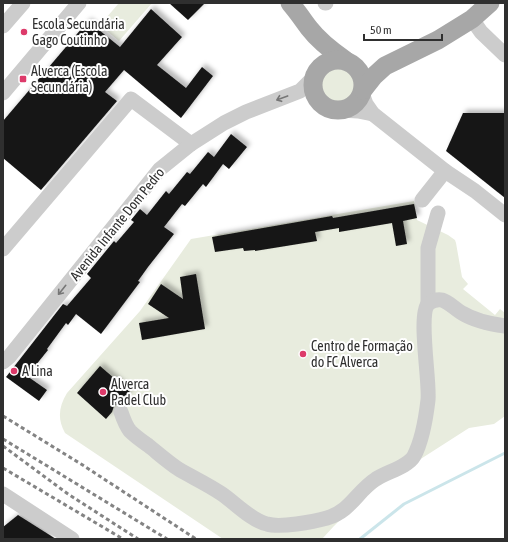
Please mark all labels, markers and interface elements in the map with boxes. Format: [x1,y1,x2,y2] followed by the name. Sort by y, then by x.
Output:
[32,16,125,48] place label: Escola Secundária Gago Coutinho
[364,16,442,42] scale bar
[370,23,392,37] text: 50 m
[19,27,29,37] marker: Escola Secundária Gago Coutinho
[31,63,107,95] place label: Alverca (Escola Secundária)
[18,74,28,84] marker: Alverca (Escola Secundária)
[276,95,288,103] one-way arrow
[67,164,167,284] street label: Avenida Infante Dom Pedro
[58,285,67,296] one-way arrow
[311,338,413,370] place label: Centro de Formação do FC Alverca
[298,349,308,359] marker: Centro de Formação do FC Alverca
[22,363,53,379] place label: A Lina
[9,366,19,376] marker: A Lina
[111,376,166,408] place label: Alverca Padel Club
[98,387,108,397] marker: Alverca Padel Club

